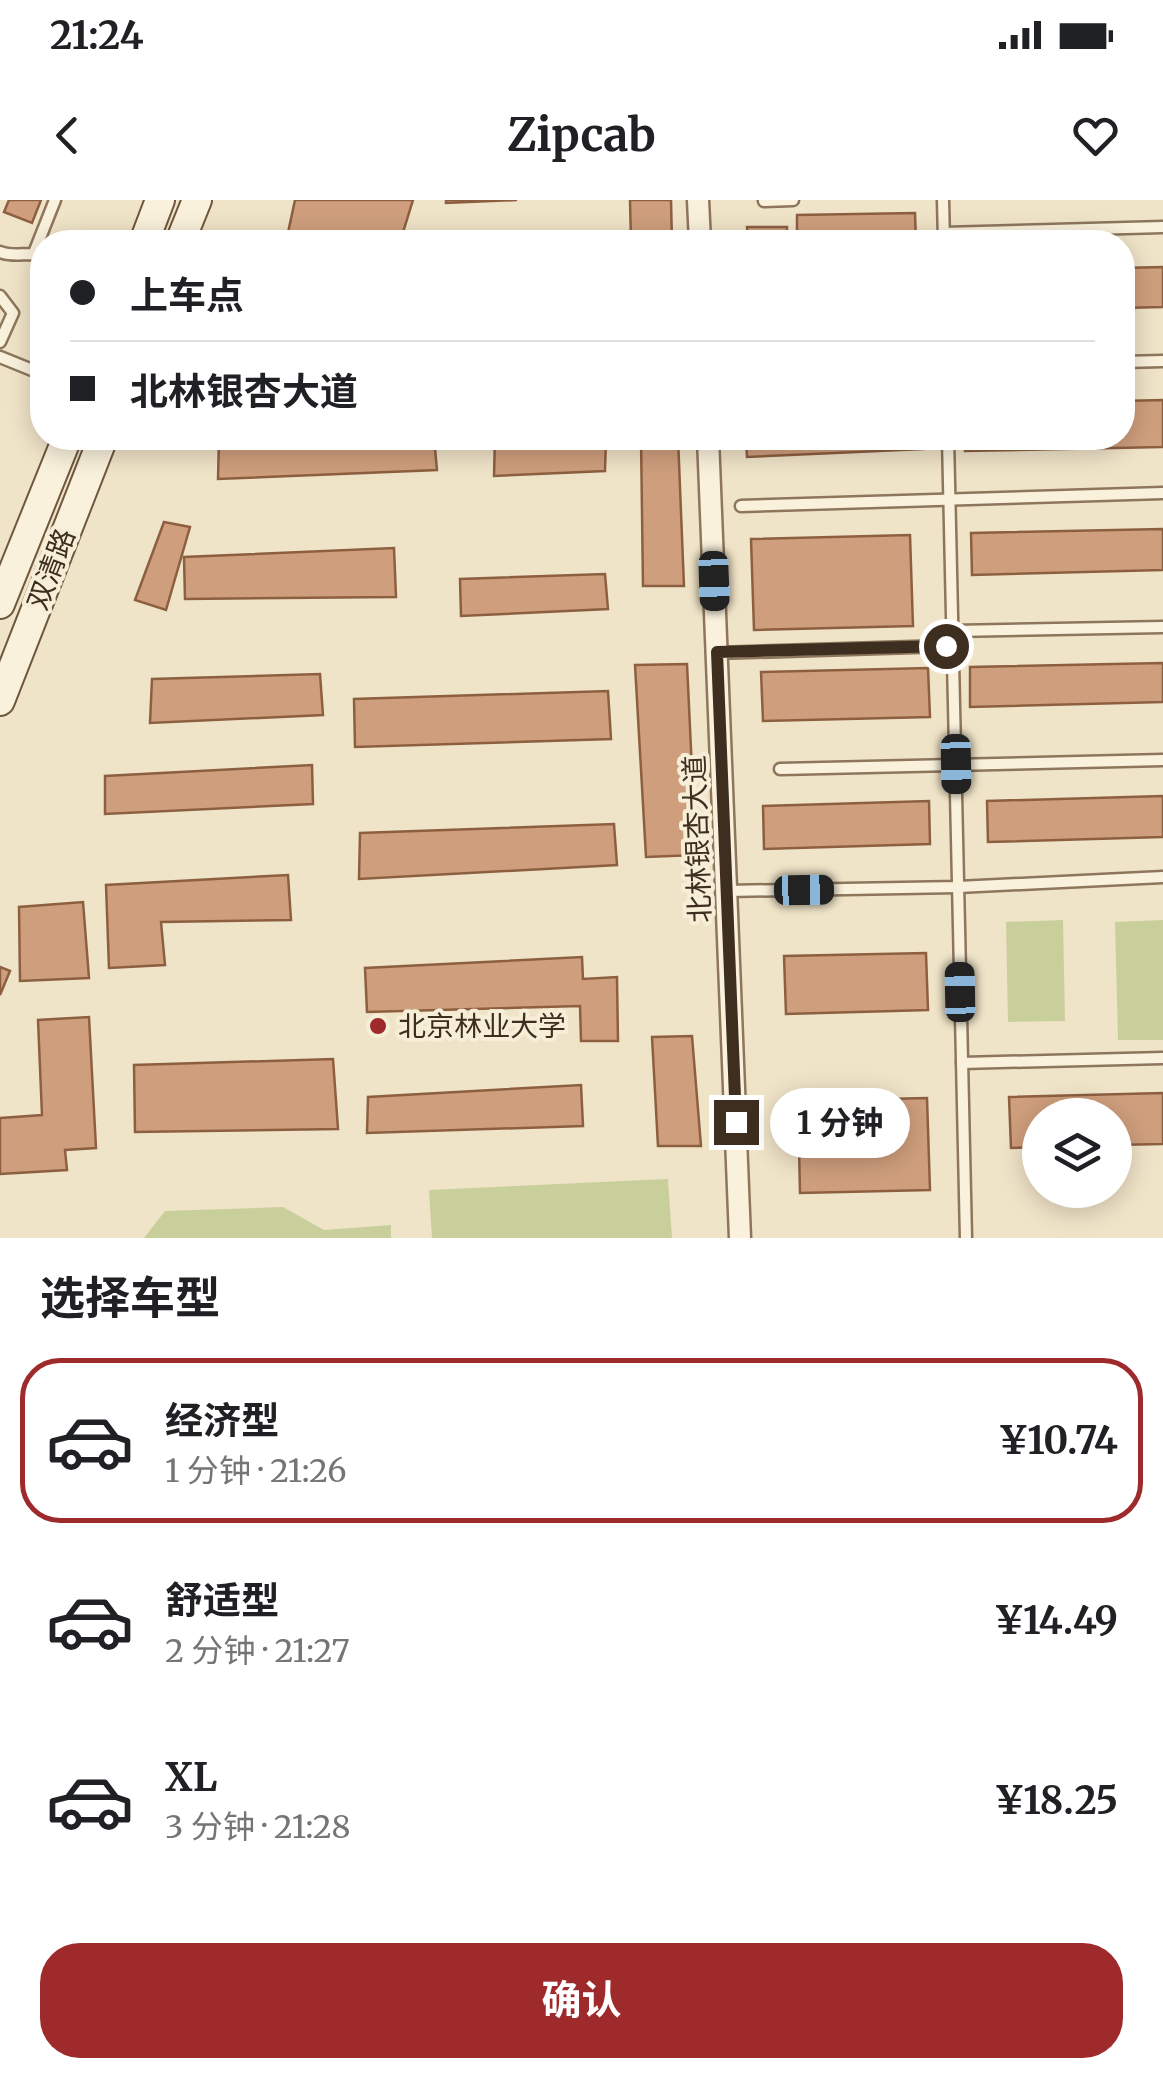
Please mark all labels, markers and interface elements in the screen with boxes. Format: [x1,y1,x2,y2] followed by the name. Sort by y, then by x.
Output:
[50,12,144,59] text: 21:24
[507,107,656,163] text: Zipcab
[40,108,95,163] icon: back
[1068,108,1123,163] icon: heart
[130,272,244,319] text: 上车点
[130,368,358,415] text: 北林银杏大道
[19,523,83,615] street label: 双清路
[698,550,730,612] car
[924,624,969,669] route start
[940,734,972,794] car
[676,754,718,924] street label: 北林银杏大道
[774,874,834,906] car
[944,962,976,1022] car
[398,1008,566,1044] place label: 北京林业大学
[367,1015,389,1037] marker: 北京林业大学
[771,1087,911,1157] callout: 1 分钟
[1022,1098,1132,1208] map controls
[1022,1098,1132,1208] button: layers
[714,1100,759,1145] route end
[797,1103,883,1143] text: 1 分钟
[40,1270,220,1326] text: 选择车型
[45,1396,135,1486] icon: car
[165,1397,279,1444] text: 经济型
[998,1417,1118,1464] text: ¥10.74
[165,1451,347,1491] text: 1 分钟 · 21:26
[45,1576,135,1666] icon: car
[165,1577,279,1624] text: 舒适型
[994,1597,1118,1644] text: ¥14.49
[165,1631,350,1671] text: 2 分钟 · 21:27
[165,1754,217,1801] text: XL
[45,1756,135,1846] icon: car
[994,1777,1118,1824] text: ¥18.25
[165,1807,350,1847] text: 3 分钟 · 21:28
[40,1943,1123,2058] button: 确认

